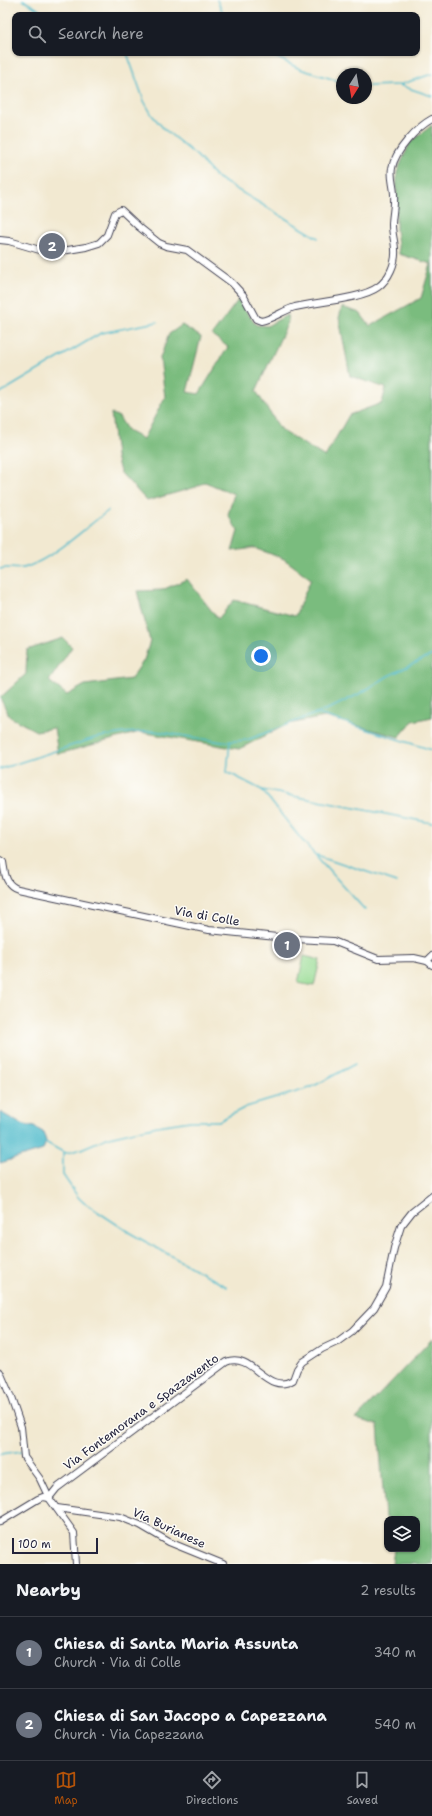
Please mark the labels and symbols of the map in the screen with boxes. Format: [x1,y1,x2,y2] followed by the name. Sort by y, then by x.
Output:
[336,68,372,104] north arrow
[39,231,65,261] pin: 2
[251,646,271,666] your location
[173,902,241,930] street label: Via di Colle
[274,930,300,960] pin: 1
[60,1350,222,1474] street label: Via Fontemorana e Spazzavento
[130,1504,208,1552] street label: Via Burianese
[12,1536,98,1555] scale bar

